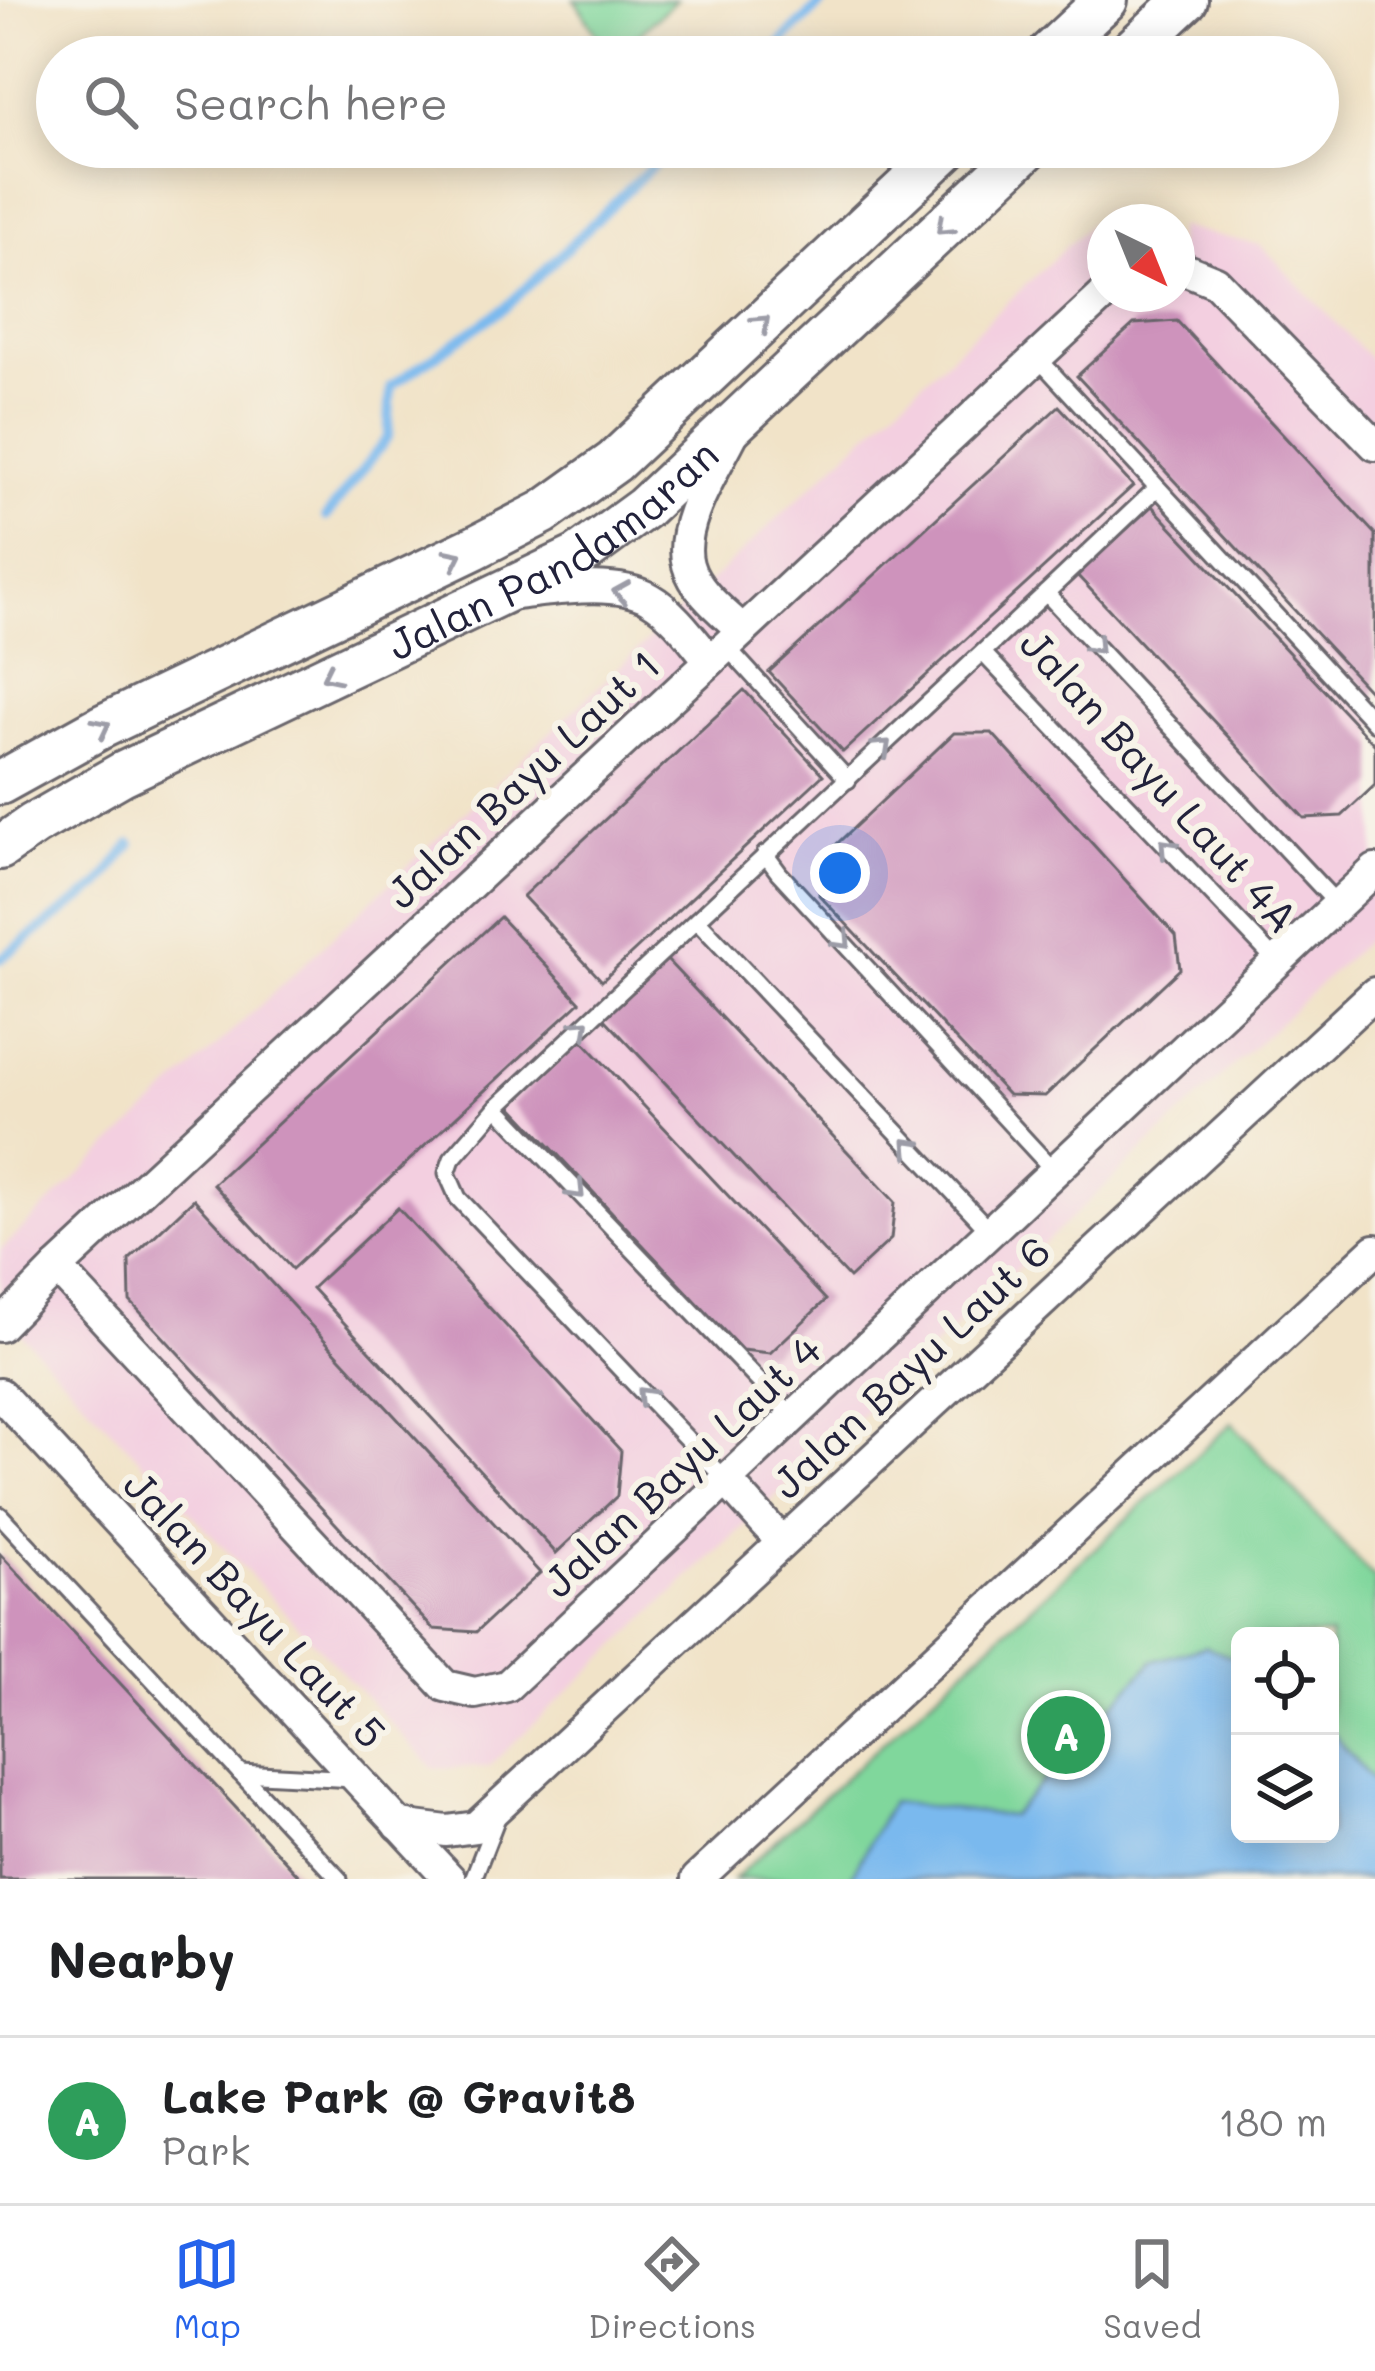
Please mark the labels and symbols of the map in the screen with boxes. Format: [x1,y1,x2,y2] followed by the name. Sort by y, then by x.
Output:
[1087,204,1195,312] north arrow
[937,213,958,235] one-way arrow
[748,316,770,338] one-way arrow
[378,426,729,671] street label: Jalan Pandamaran
[442,549,463,572] one-way arrow
[611,580,631,605] one-way arrow
[1009,617,1311,943] street label: Jalan Bayu Laut 4A
[1081,632,1103,653] one-way arrow
[373,637,671,919] street label: Jalan Bayu Laut 1
[321,661,342,684] one-way arrow
[90,718,111,741] one-way arrow
[870,740,891,762] one-way arrow
[1160,839,1182,860] one-way arrow
[810,843,870,903] your location
[828,927,850,948] one-way arrow
[569,1020,590,1041] one-way arrow
[902,1139,924,1160] one-way arrow
[563,1178,585,1199] one-way arrow
[759,1223,1061,1509] street label: Jalan Bayu Laut 6
[530,1322,832,1608] street label: Jalan Bayu Laut 4
[638,1387,660,1409] one-way arrow
[113,1457,399,1759] street label: Jalan Bayu Laut 5
[1027,1690,1105,1780] pin: A

